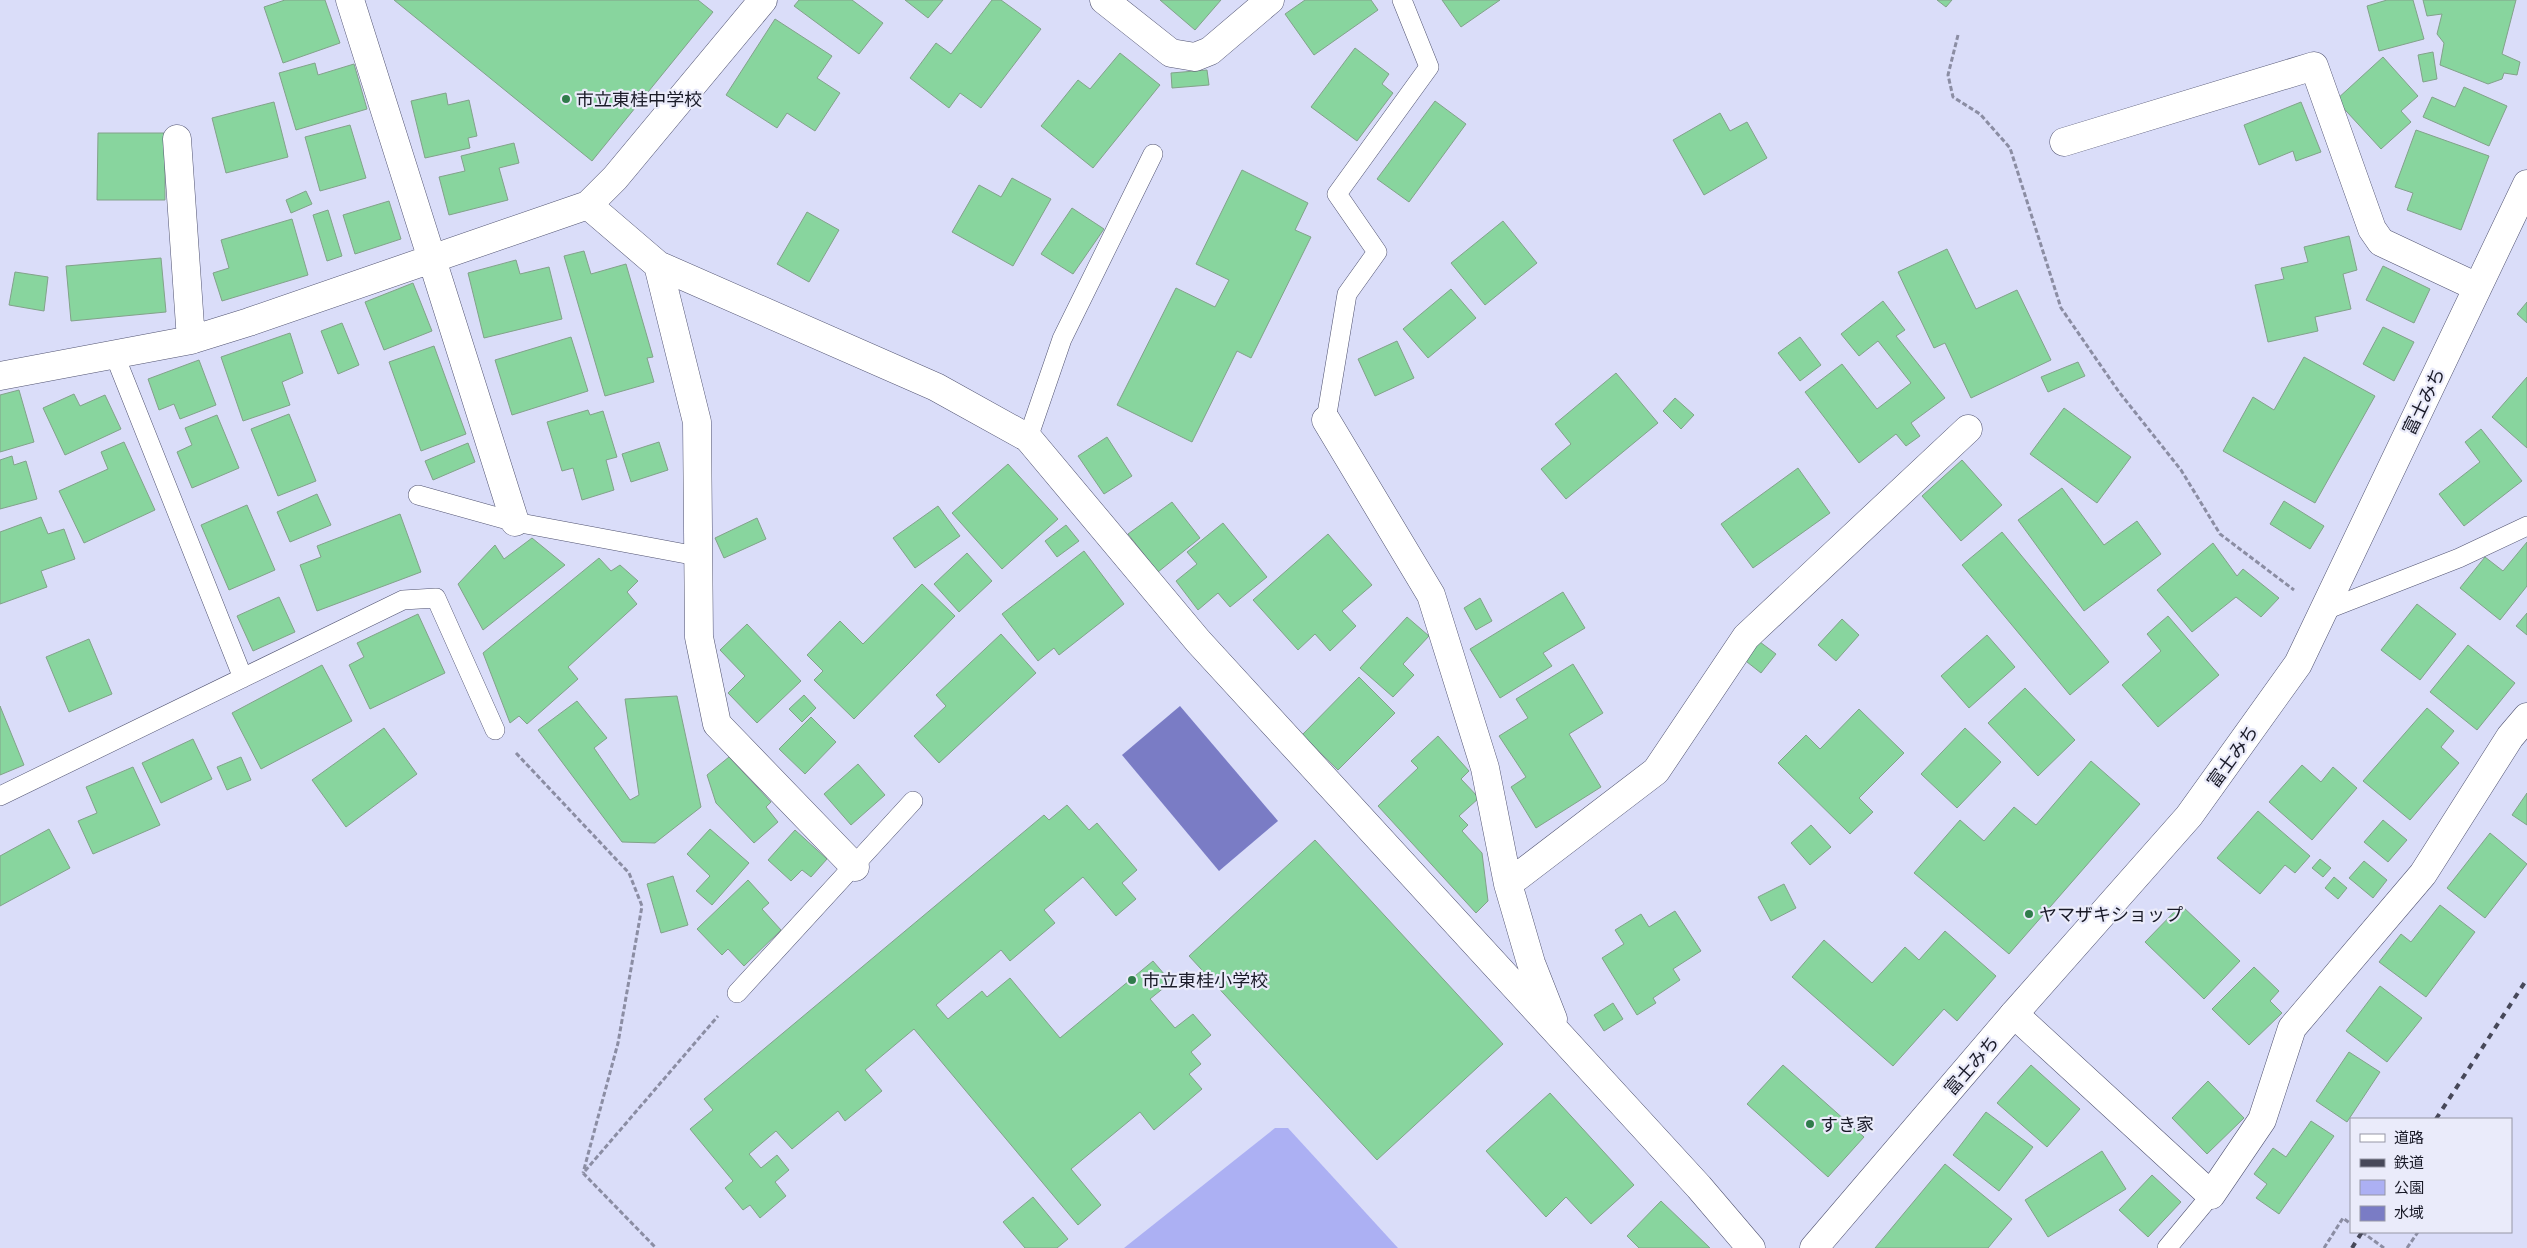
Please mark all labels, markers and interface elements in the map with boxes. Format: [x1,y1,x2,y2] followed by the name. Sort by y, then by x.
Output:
[576,89,702,109] place label: 市立東桂中学校
[560,93,572,105] marker: 市立東桂中学校
[2398,364,2448,438] street label: 富士みち
[2203,721,2261,791] street label: 富士みち
[2039,904,2183,924] place label: ヤマザキショップ
[2023,908,2035,920] marker: ヤマザキショップ
[1142,970,1268,990] place label: 市立東桂小学校
[1126,974,1138,986] marker: 市立東桂小学校
[1940,1031,2002,1099] street label: 富士みち
[1820,1114,1874,1134] place label: すき家
[1804,1118,1816,1130] marker: すき家
[2350,1118,2512,1233] legend
[2394,1129,2424,1146] text: 道路
[2394,1154,2424,1171] text: 鉄道
[2394,1179,2424,1196] text: 公園
[2394,1204,2424,1221] text: 水域

